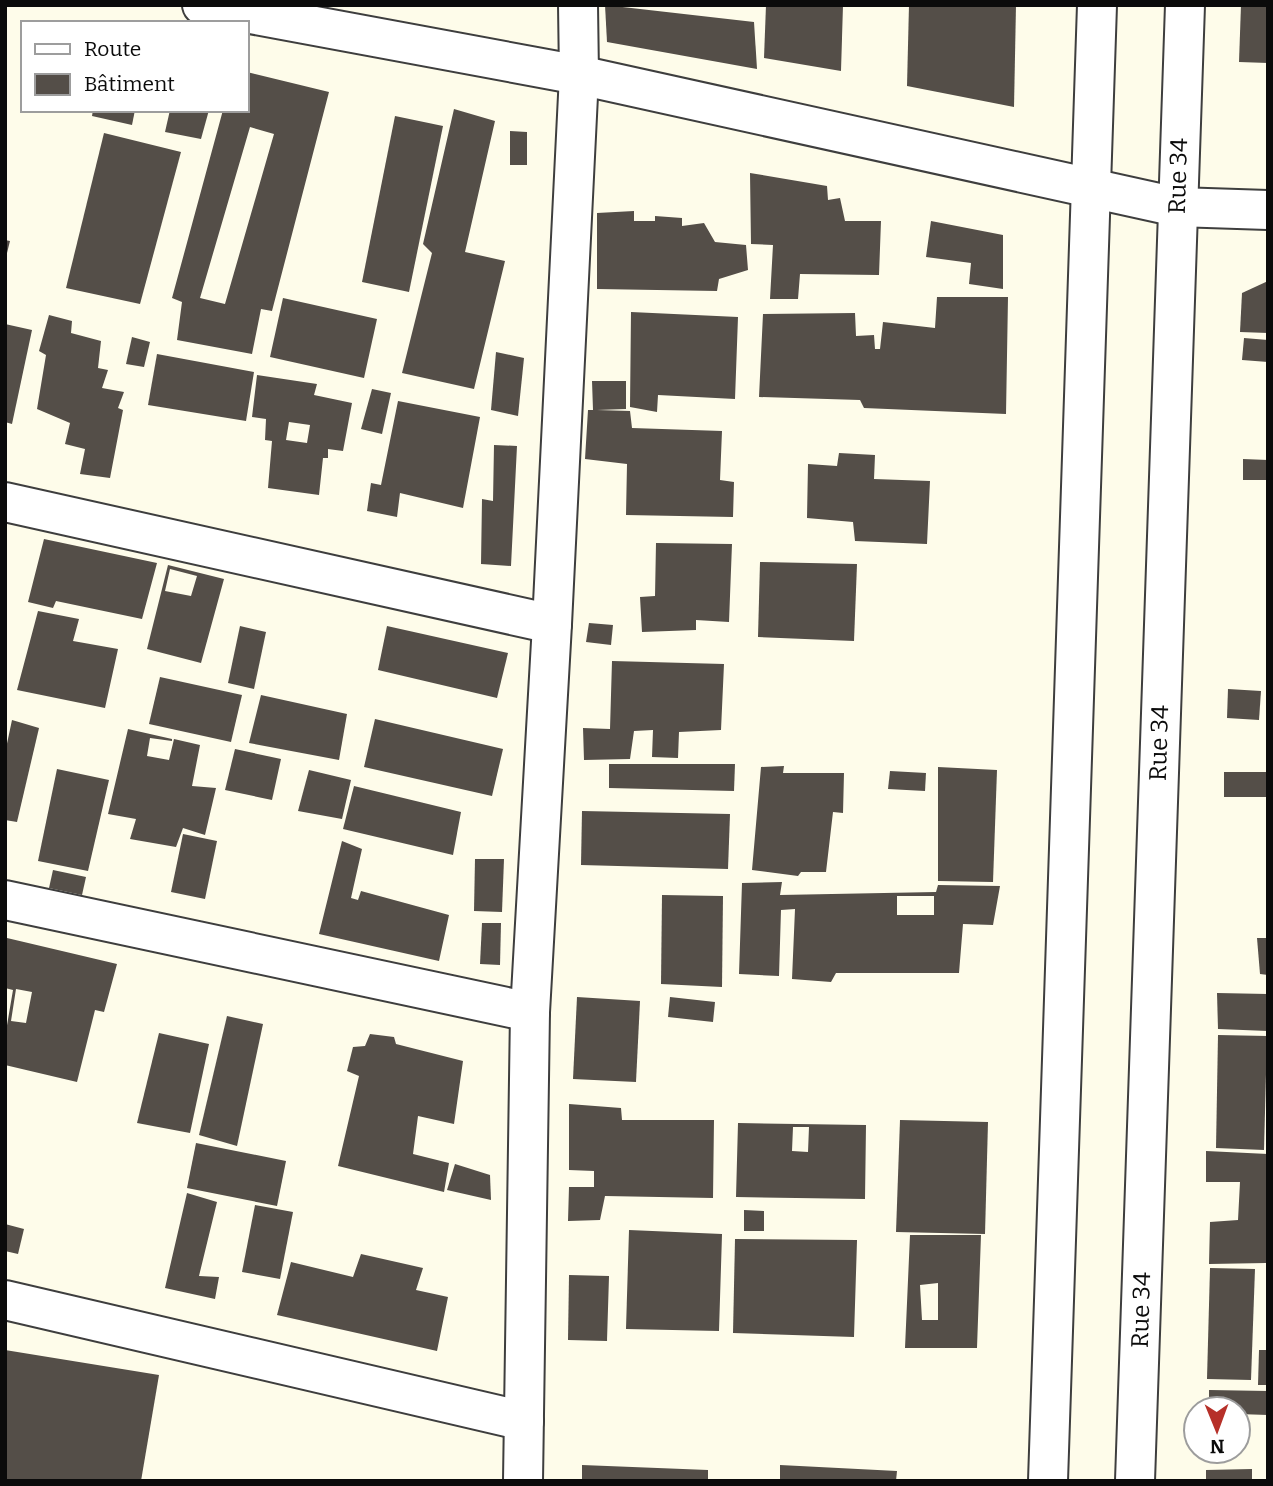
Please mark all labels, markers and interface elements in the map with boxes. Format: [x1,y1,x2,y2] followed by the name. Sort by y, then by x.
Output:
[21,21,248,112] legend
[84,36,141,62] text: Route
[84,71,175,97] text: Bâtiment
[1163,138,1193,214] street label: Rue 34
[1144,705,1174,781] street label: Rue 34
[1126,1272,1156,1348] street label: Rue 34
[1182,1395,1252,1465] north arrow
[1209,1435,1225,1458] text: N

